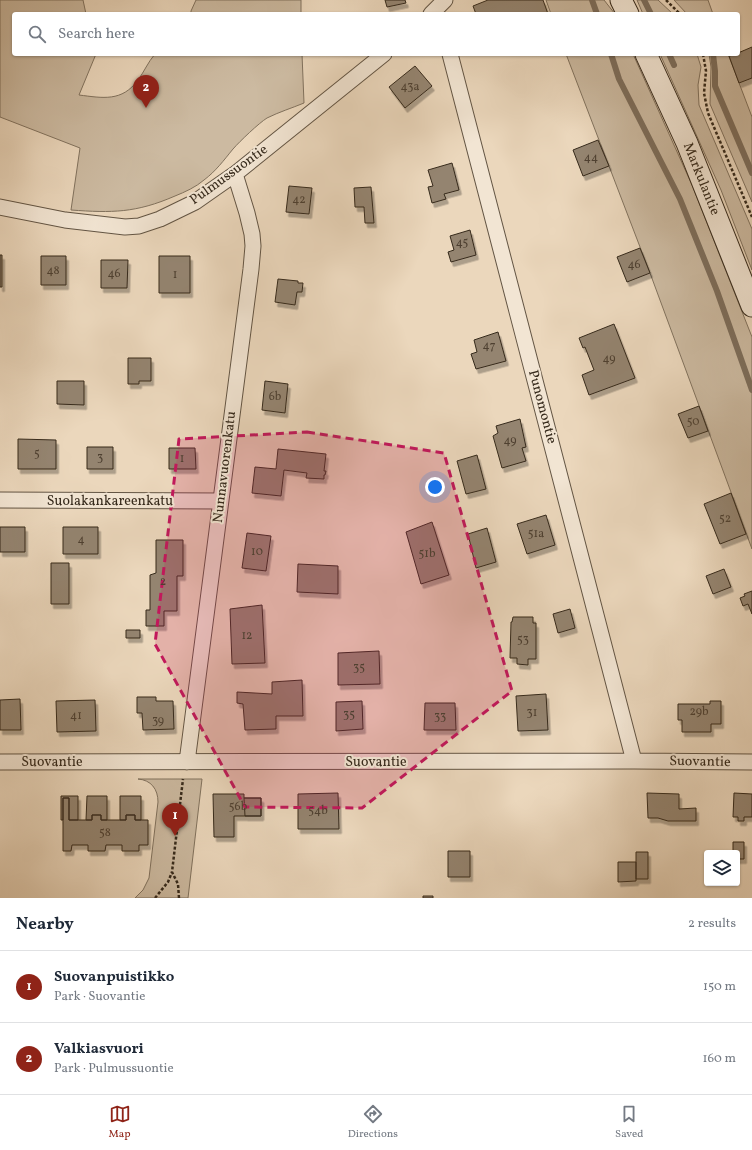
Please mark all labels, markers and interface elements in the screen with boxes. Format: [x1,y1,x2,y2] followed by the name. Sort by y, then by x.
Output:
[12,12,740,56] search box
[26,23,48,45] icon: search
[58,24,135,45] text: Search here
[133,75,159,108] pin: 2
[401,79,419,95] house number: 43a
[186,140,272,210] street label: Pulmussuontie
[678,140,724,218] street label: Markulantie
[584,150,598,166] house number: 44
[292,192,306,208] house number: 42
[456,235,469,251] house number: 45
[627,257,641,273] house number: 46
[46,263,60,279] house number: 48
[107,266,121,282] house number: 46
[173,267,177,283] house number: 1
[483,338,496,354] house number: 47
[602,351,616,367] house number: 49
[523,368,561,446] street label: Punomontie
[269,389,282,405] house number: 6b
[209,410,241,524] street label: Nunnavuorenkatu
[687,414,699,430] house number: 50
[503,433,517,449] house number: 49
[34,446,40,462] house number: 5
[97,450,103,466] house number: 3
[180,451,184,467] house number: 1
[425,477,445,497] your location
[47,492,173,511] street label: Suolakankareenkatu
[719,511,731,527] house number: 52
[528,526,544,542] house number: 51a
[77,532,85,548] house number: 4
[251,544,263,560] house number: 10
[419,546,436,562] house number: 51b
[160,574,166,590] house number: 2
[241,628,253,644] house number: 12
[517,632,529,648] house number: 53
[353,660,365,676] house number: 35
[689,704,709,720] house number: 29b
[527,705,537,721] house number: 31
[343,707,355,723] house number: 35
[70,708,82,724] house number: 41
[434,709,446,725] house number: 33
[152,713,164,729] house number: 39
[669,752,731,772] street label: Suovantie
[21,753,83,772] street label: Suovantie
[345,753,407,772] street label: Suovantie
[229,799,248,815] house number: 56b
[162,803,188,836] pin: 1
[308,803,328,819] house number: 54b
[99,825,111,841] house number: 58
[704,850,740,886] map controls
[704,850,740,886] button: layers
[16,913,74,936] text: Nearby
[688,915,736,933] text: 2 results
[54,967,174,988] text: Suovanpuistikko
[26,978,32,996] text: 1
[703,978,736,996] text: 150 m
[54,988,145,1006] text: Park · Suovantie
[54,1039,144,1060] text: Valkiasvuori
[26,1050,32,1068] text: 2
[702,1050,736,1068] text: 160 m
[54,1060,174,1078] text: Park · Pulmussuontie
[109,1103,131,1142] tab: Map
[348,1103,398,1142] tab: Directions
[615,1103,643,1142] tab: Saved

